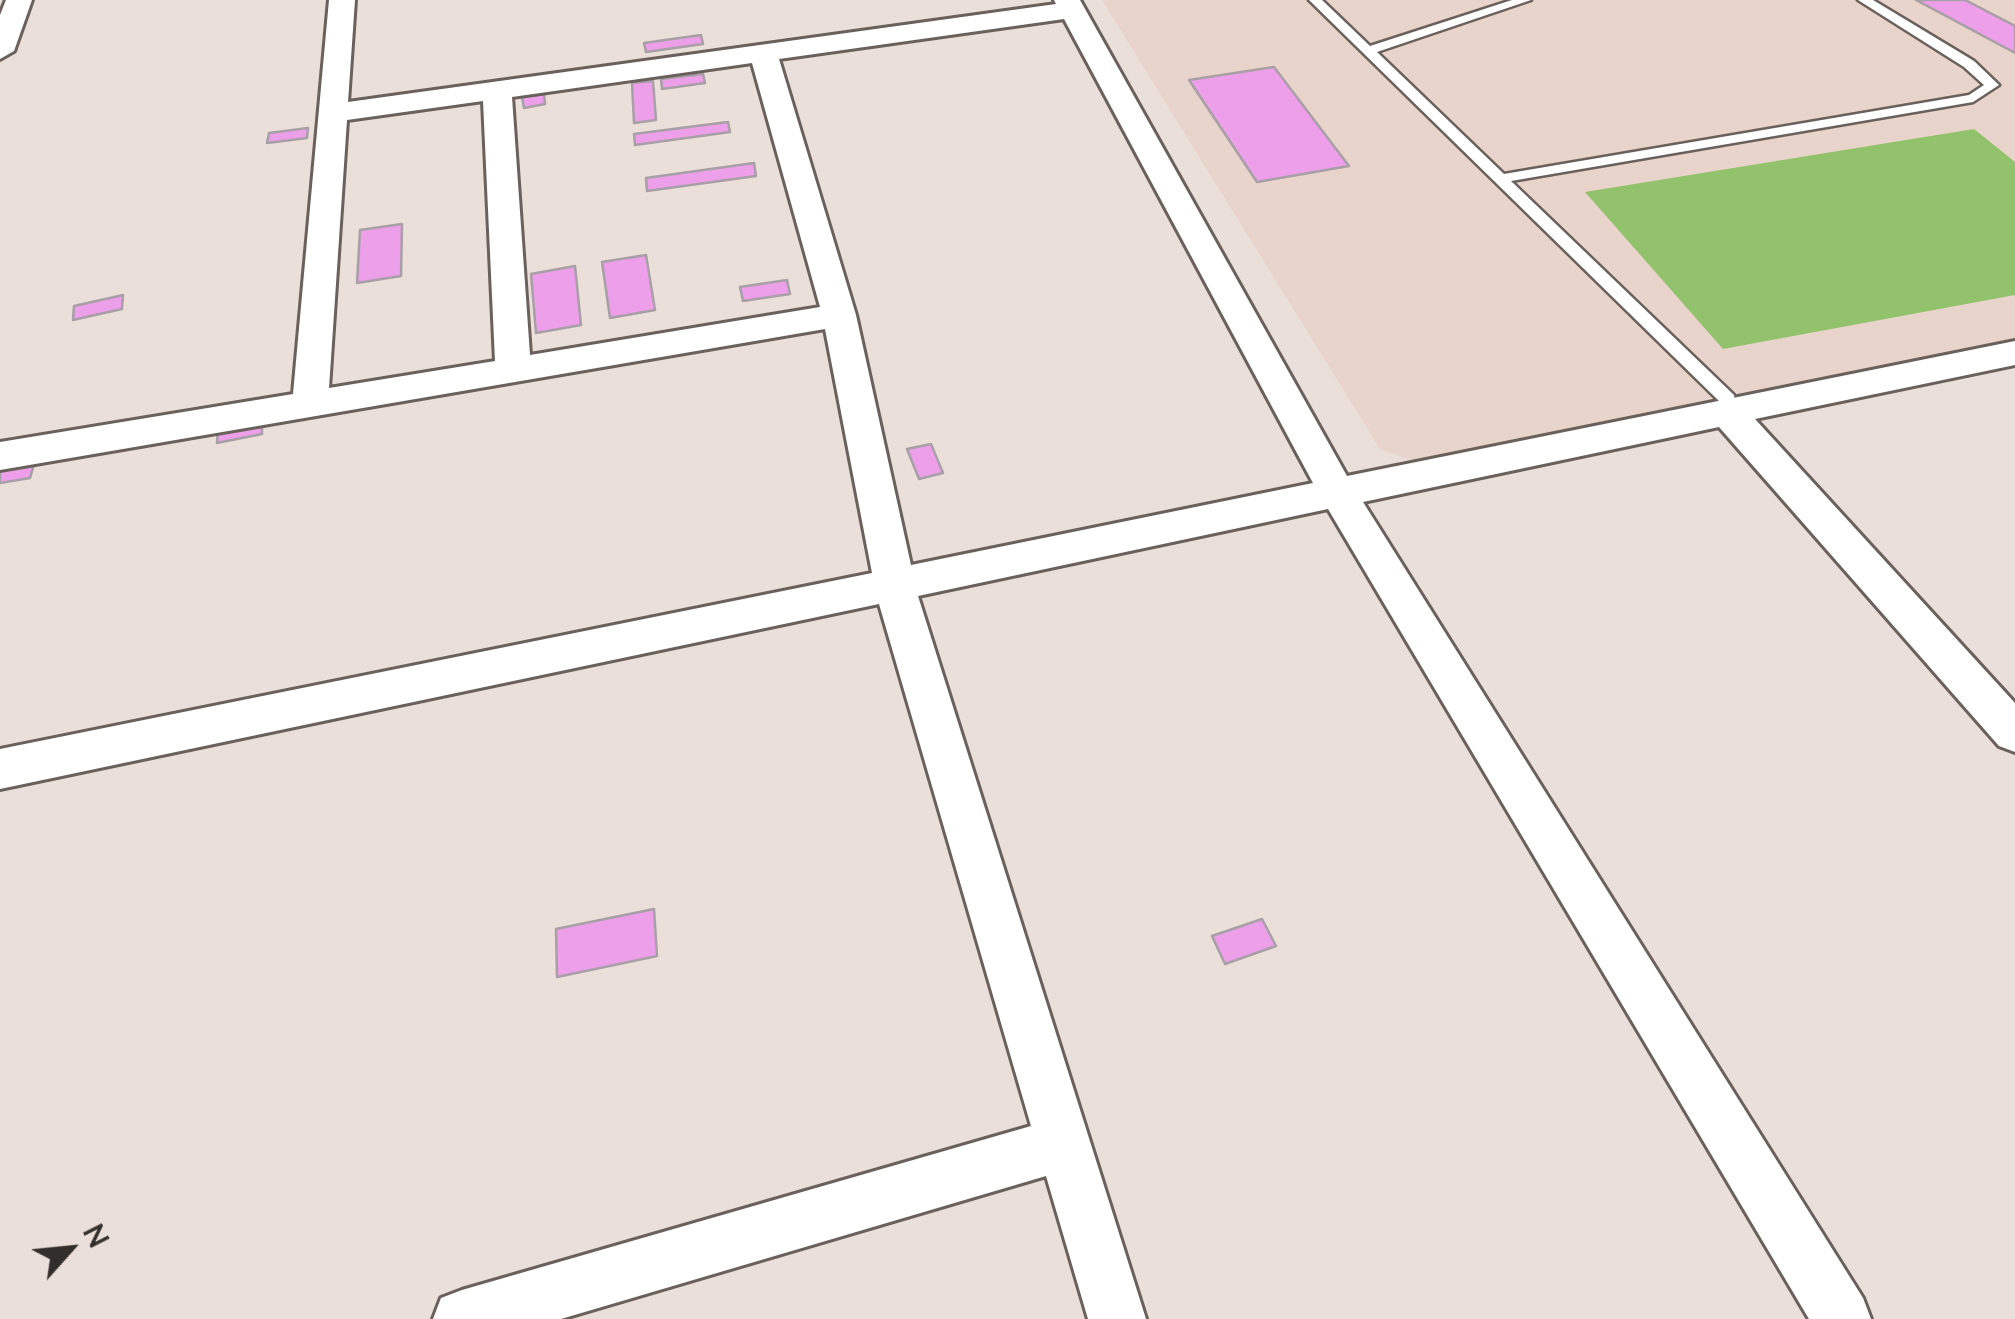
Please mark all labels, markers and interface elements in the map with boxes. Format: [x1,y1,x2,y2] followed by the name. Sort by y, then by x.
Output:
[20,1199,120,1299] north arrow
[77,1218,117,1253] text: N

